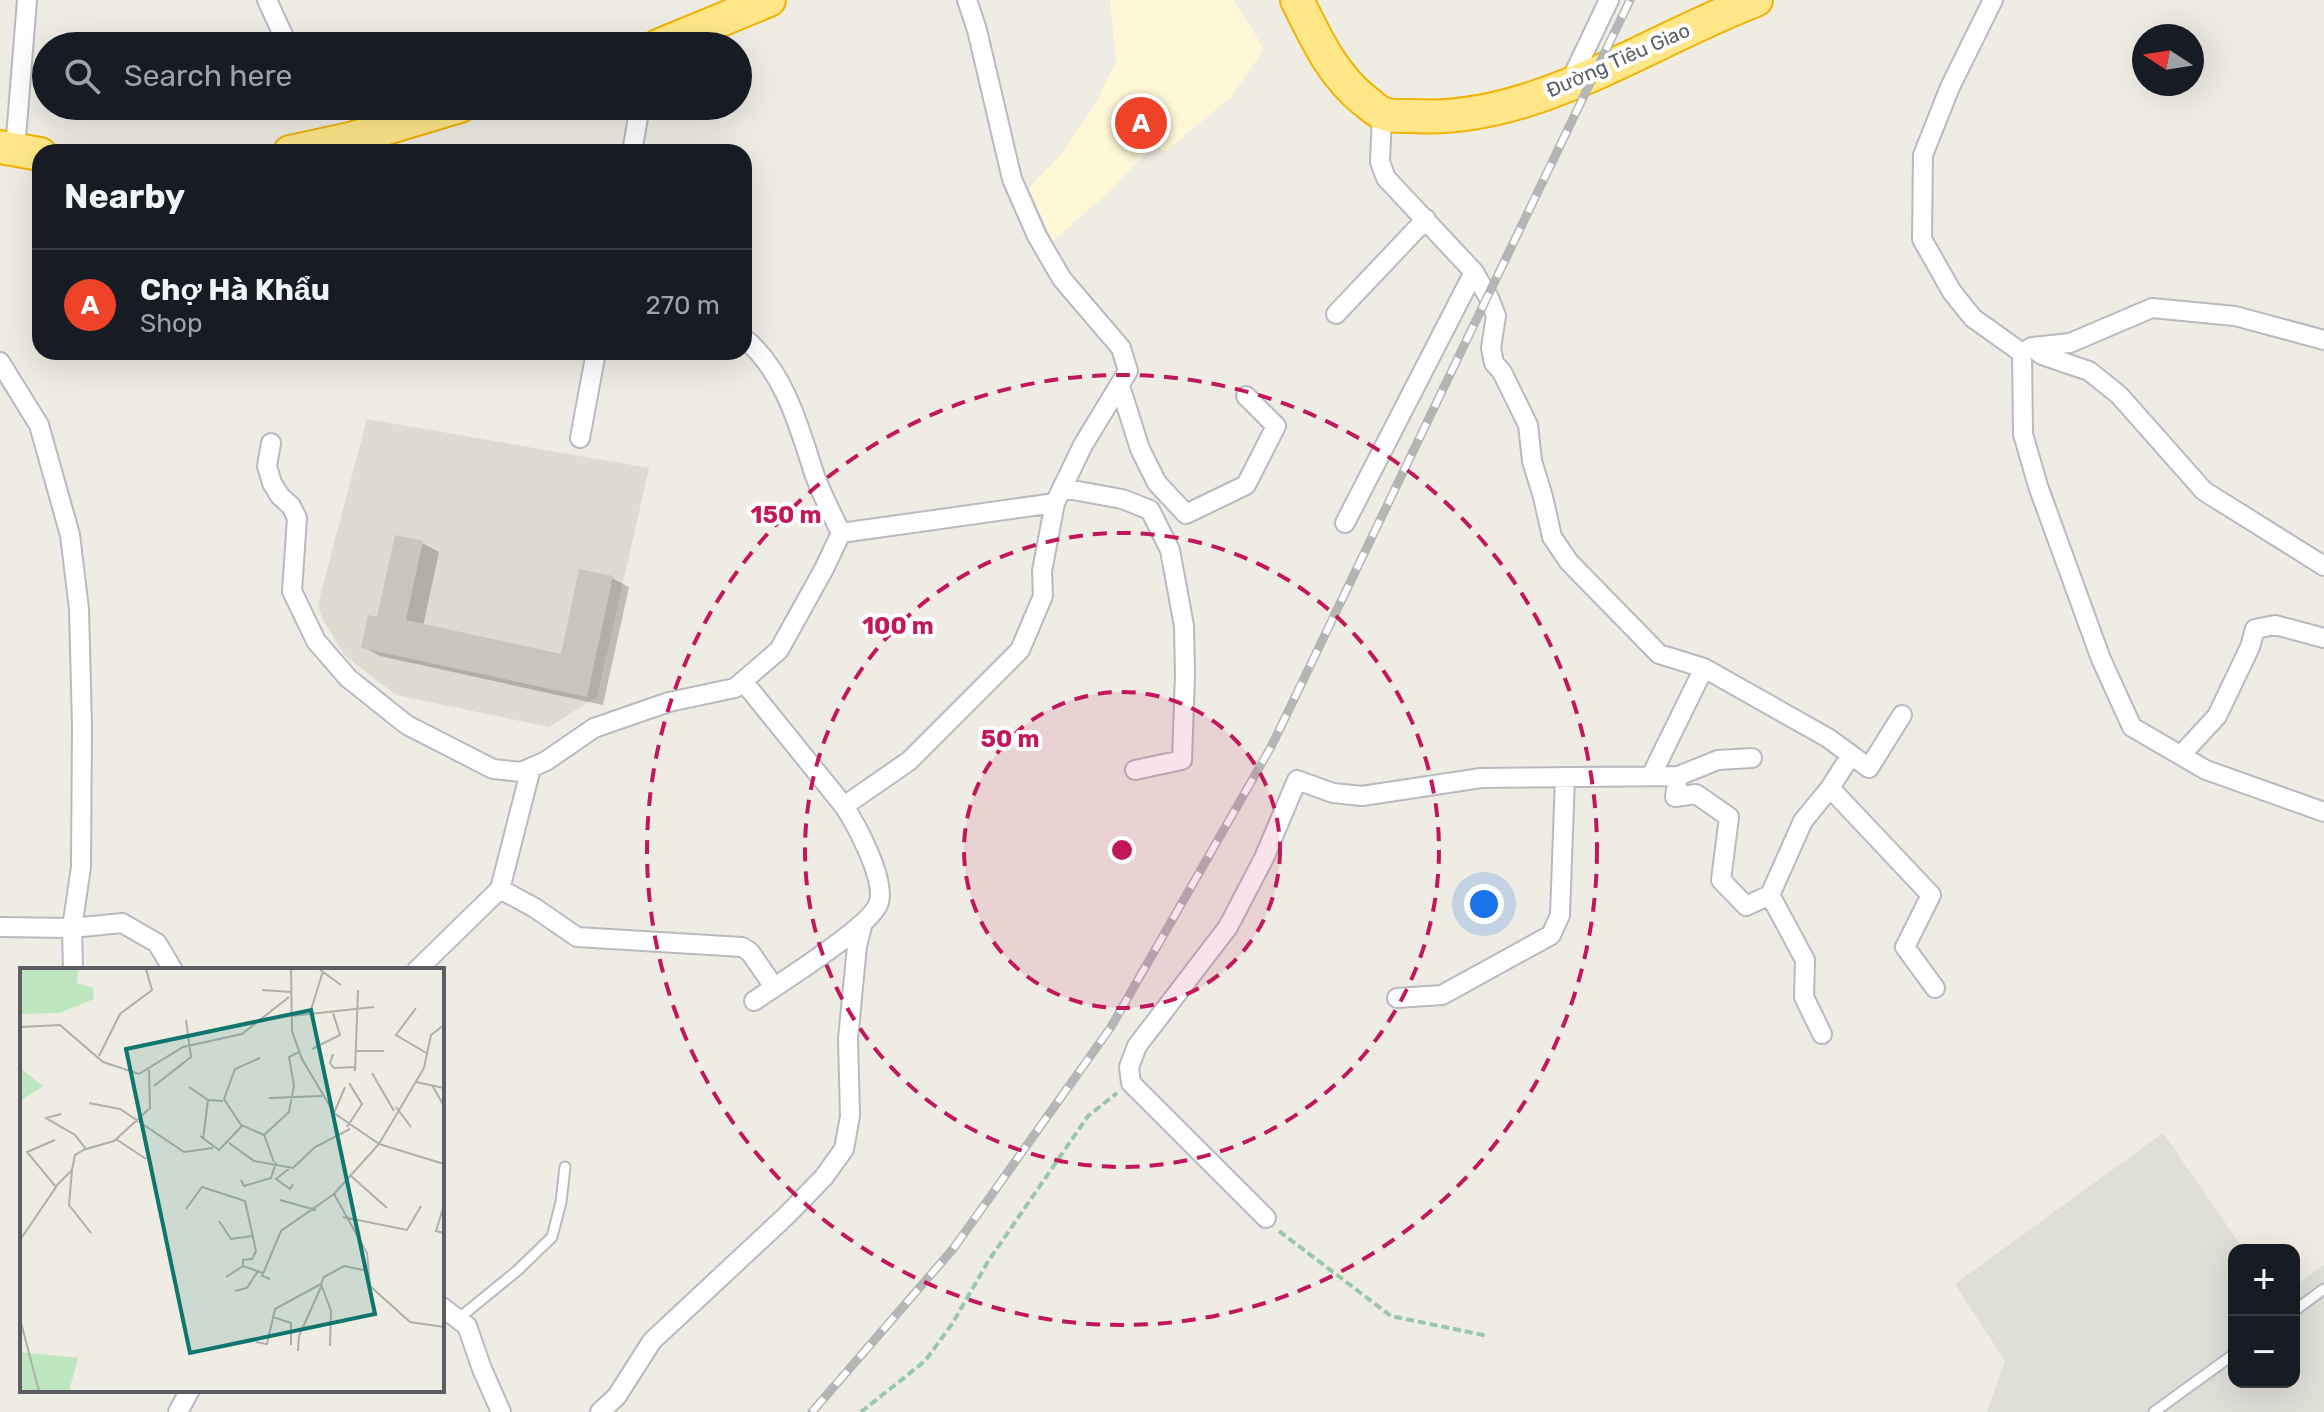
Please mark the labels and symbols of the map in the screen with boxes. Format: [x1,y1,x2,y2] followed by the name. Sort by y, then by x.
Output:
[1543,18,1693,102] street label: Đường Tiêu Giao
[2132,24,2204,96] north arrow
[1115,93,1167,153] pin: A
[751,501,821,529] text: 150 m
[862,612,934,640] text: 100 m
[981,725,1039,753] text: 50 m
[1108,836,1136,864] centre of rings
[1464,884,1504,924] your location
[20,968,444,1392] inset map

